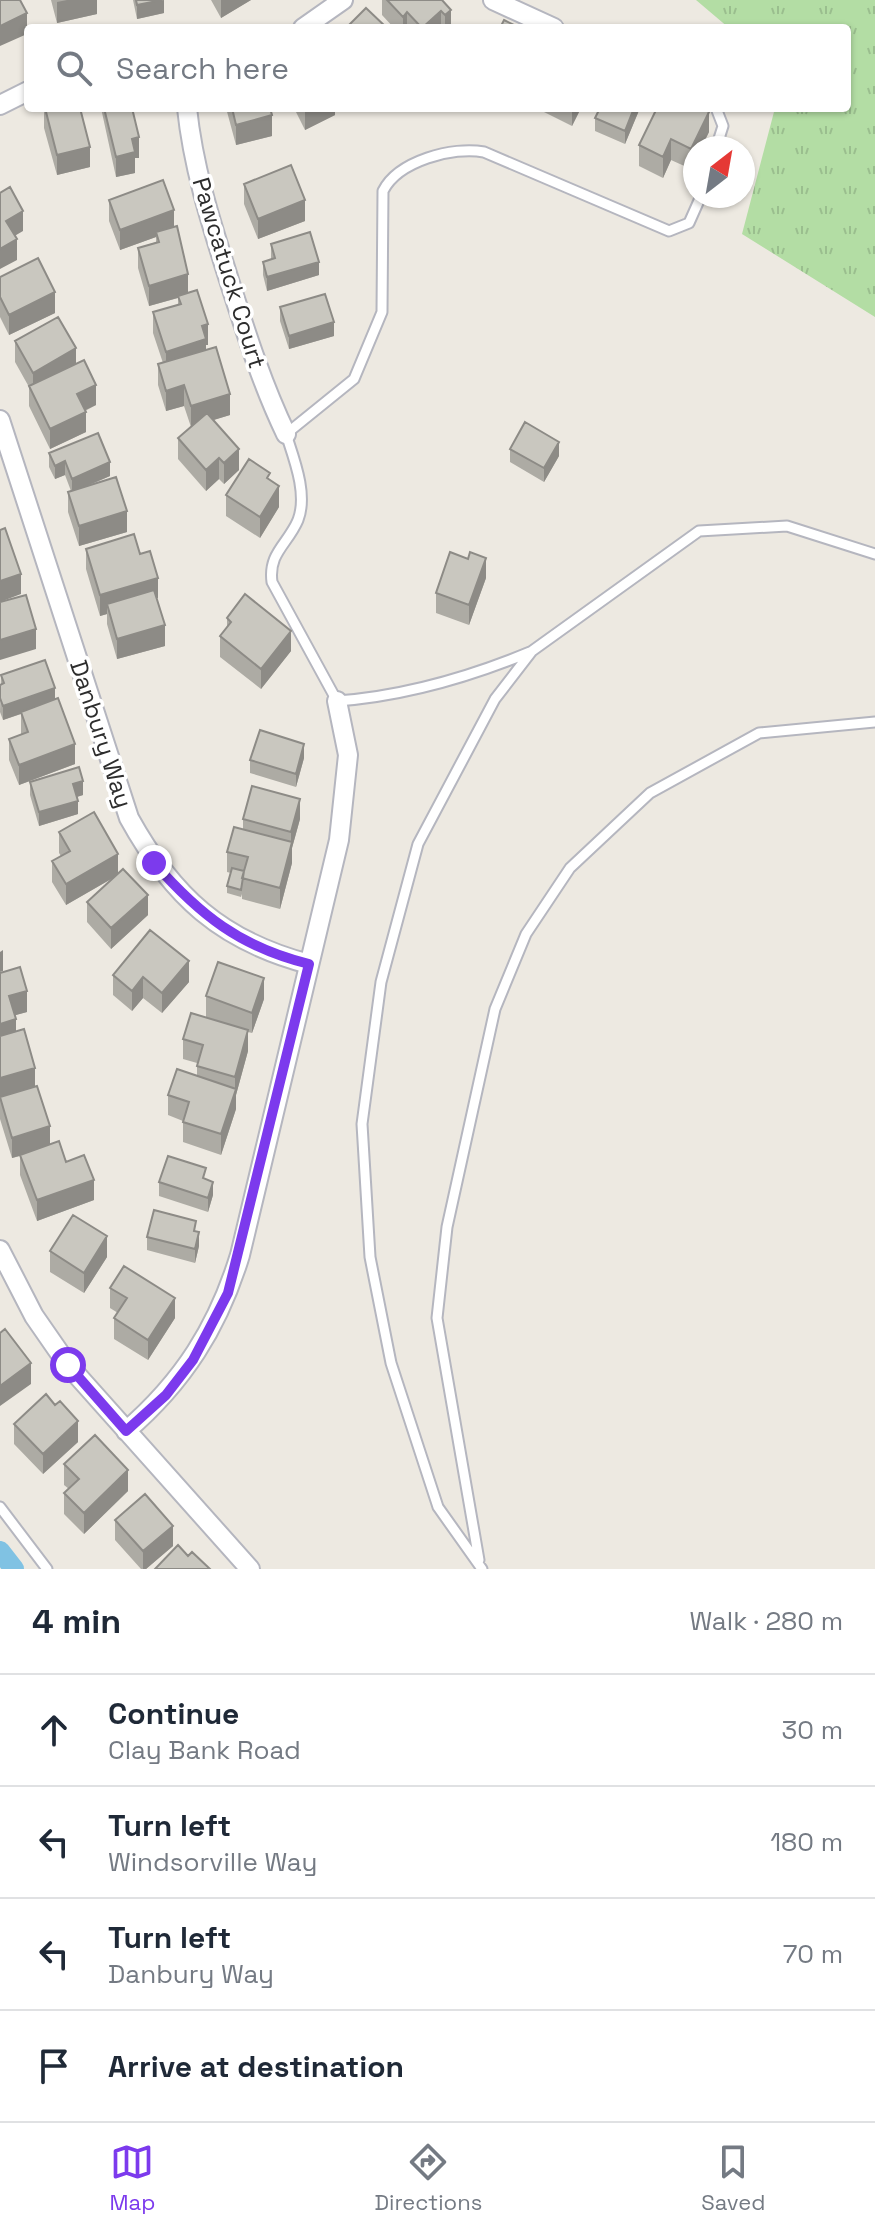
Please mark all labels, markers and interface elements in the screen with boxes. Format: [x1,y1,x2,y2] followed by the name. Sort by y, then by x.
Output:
[24,24,851,112] search box
[52,46,96,90] icon: search
[116,49,289,88] text: Search here
[683,136,755,208] north arrow
[186,174,273,372] street label: Pawcatuck Court
[63,656,140,812] street label: Danbury Way
[136,845,172,881] route end
[50,1347,86,1383] route start
[32,1600,121,1643] text: 4 min
[689,1604,843,1638] text: Walk · 280 m
[108,1694,239,1733] text: Continue
[32,1708,76,1752] icon: ahead
[782,1713,843,1747] text: 30 m
[108,1733,301,1767] text: Clay Bank Road
[108,1806,231,1845] text: Turn left
[32,1820,76,1864] icon: left
[770,1825,843,1859] text: 180 m
[108,1845,317,1879] text: Windsorville Way
[108,1918,231,1957] text: Turn left
[32,1932,76,1976] icon: left
[783,1937,843,1971] text: 70 m
[108,1957,274,1991] text: Danbury Way
[32,2044,76,2088] icon: arrive
[108,2047,404,2086] text: Arrive at destination
[110,2140,155,2216] tab: Map
[374,2140,482,2216] tab: Directions
[701,2140,765,2216] tab: Saved

